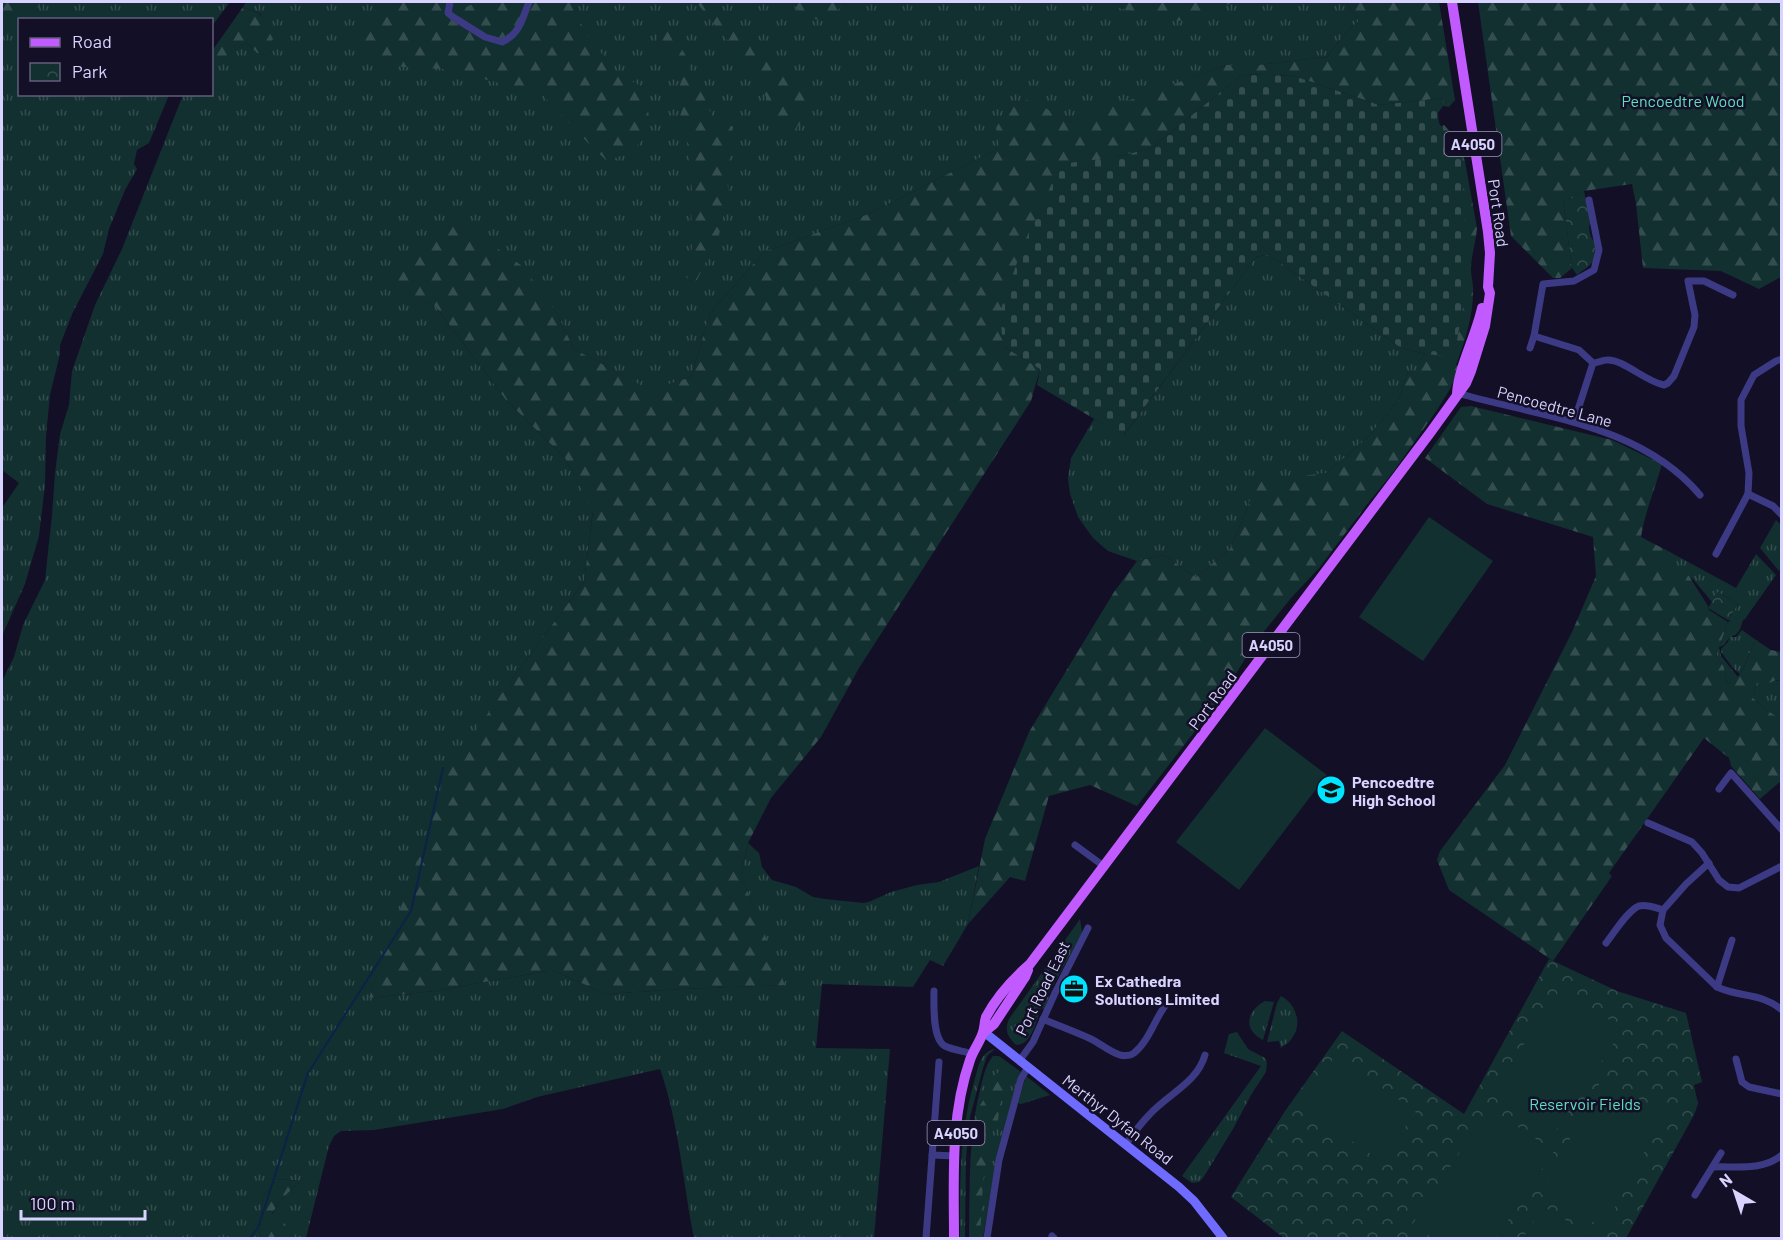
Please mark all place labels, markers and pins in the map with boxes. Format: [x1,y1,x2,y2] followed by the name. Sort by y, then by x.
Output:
[1352,772,1436,809] place label: Pencoedtre High School
[1315,774,1347,806] school or university icon: Pencoedtre High School
[1095,971,1220,1008] place label: Ex Cathedra Solutions Limited
[1058,973,1090,1005] office icon: Ex Cathedra Solutions Limited

